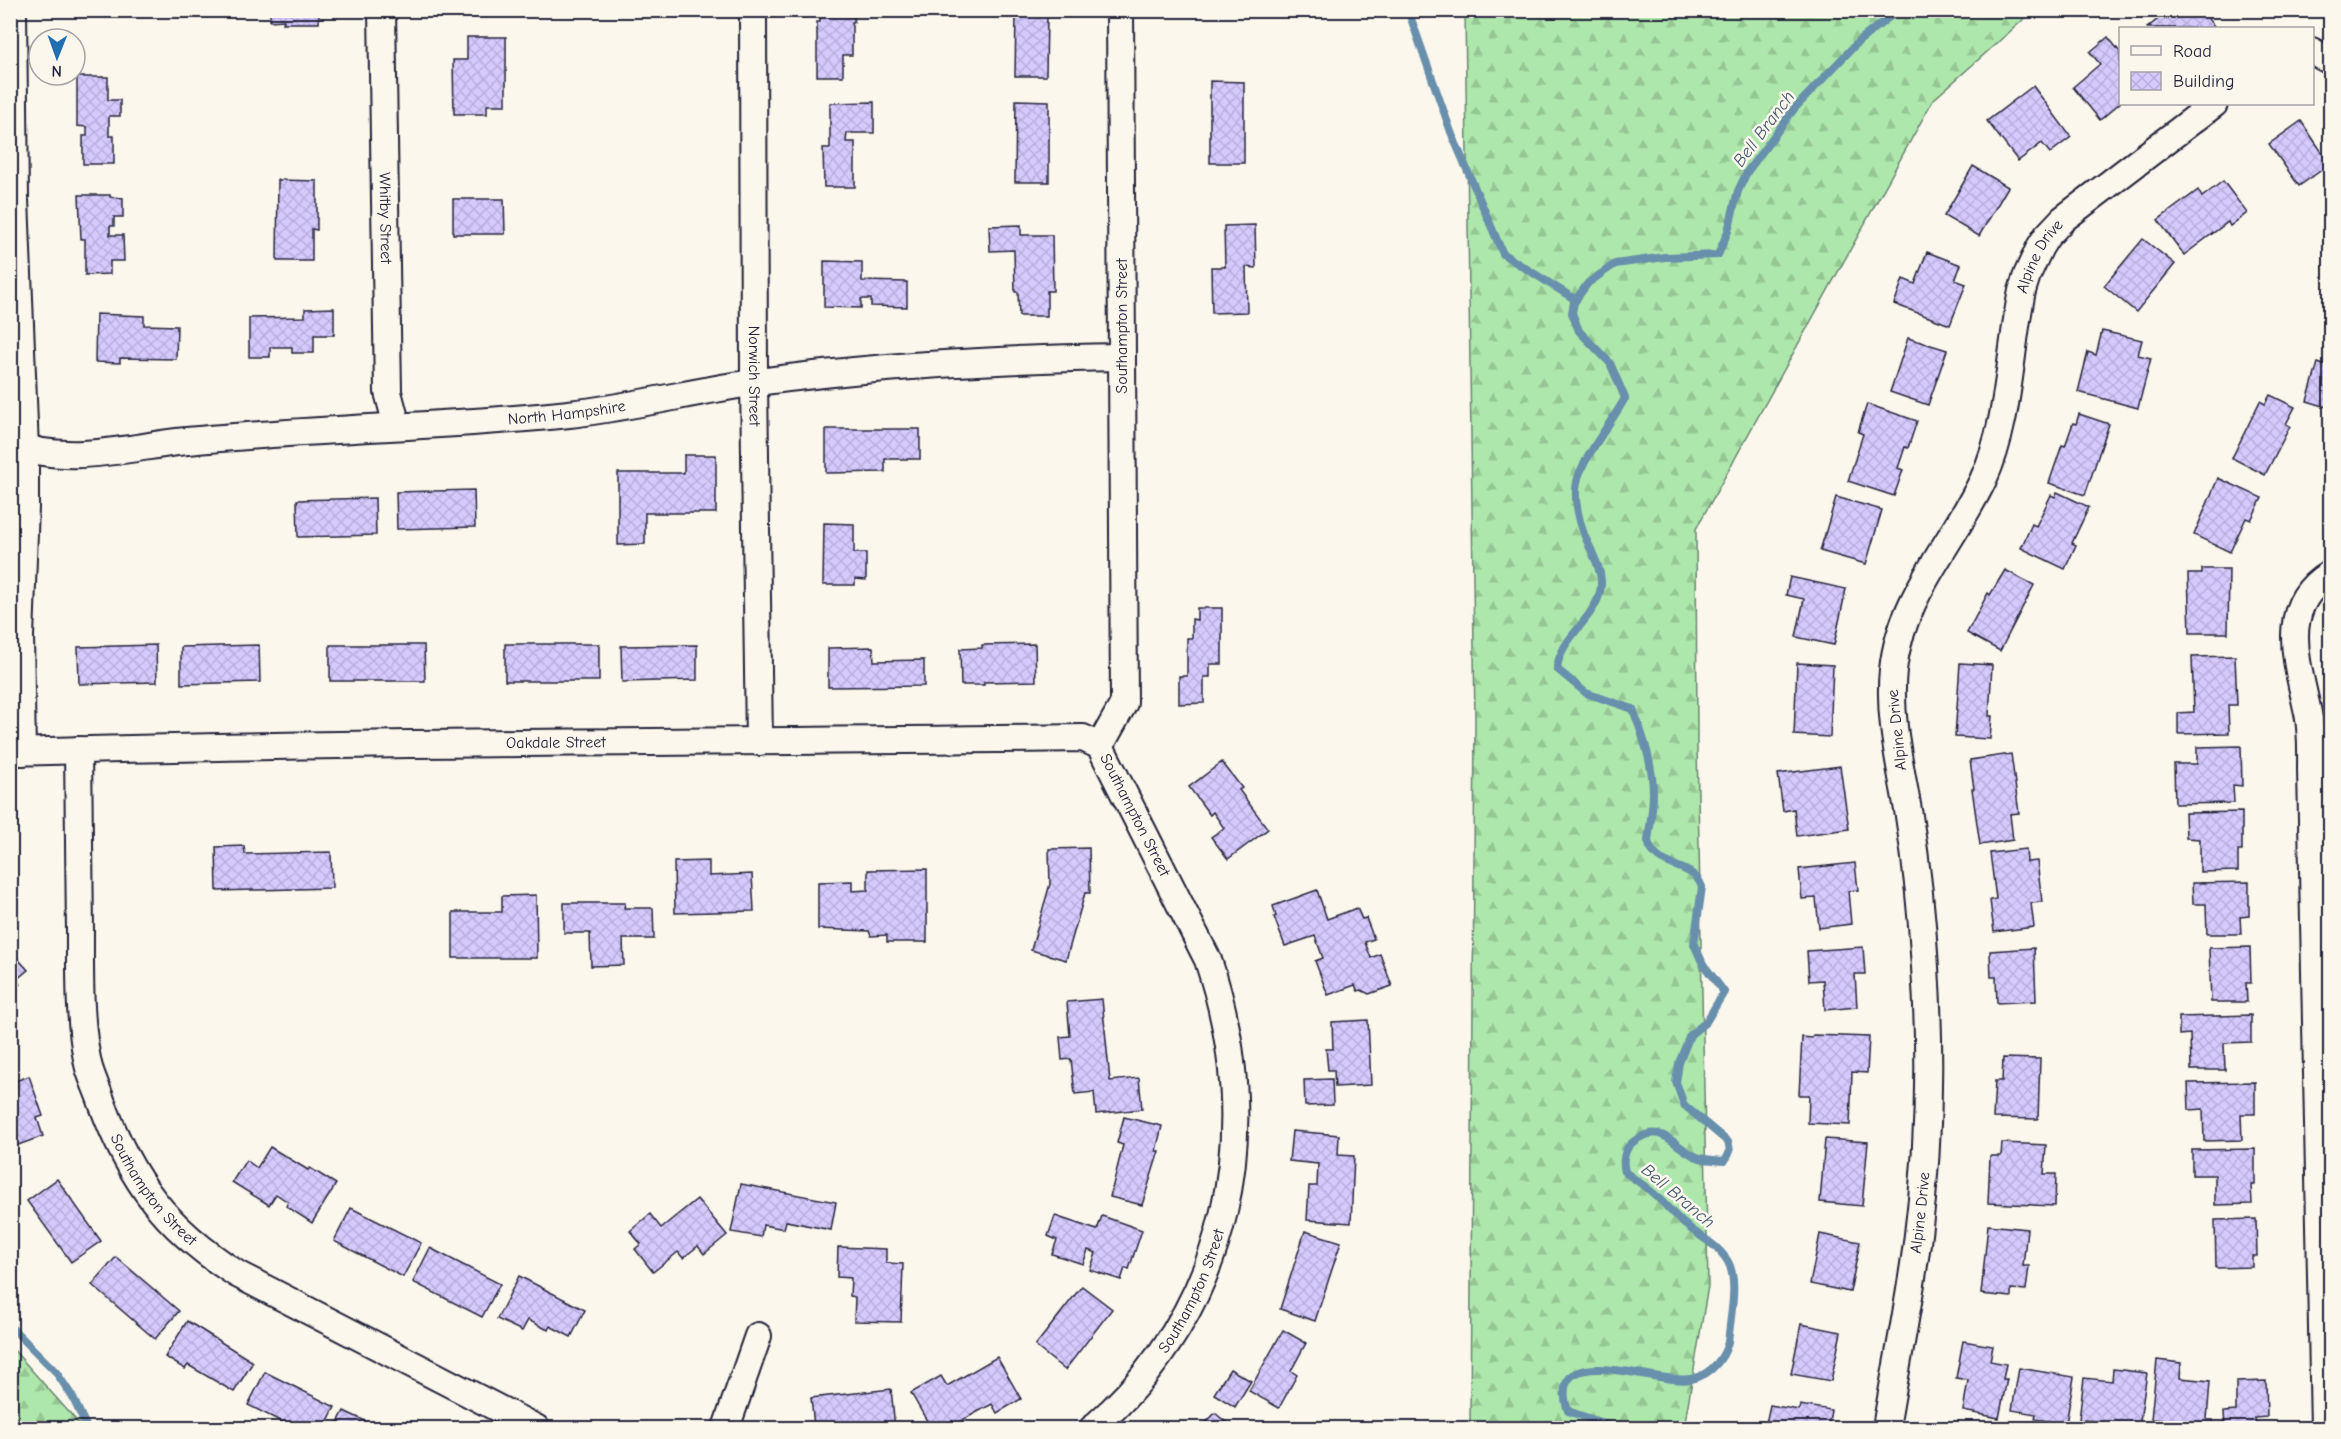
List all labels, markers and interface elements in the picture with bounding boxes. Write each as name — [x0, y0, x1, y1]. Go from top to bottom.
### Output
north arrow — [27, 27, 87, 87]
legend — [2119, 27, 2314, 105]
text: Road — [2173, 41, 2212, 62]
text: N — [51, 62, 62, 80]
text: Building — [2173, 71, 2235, 92]
water label: Bell Branch — [1729, 87, 1799, 171]
street label: Whitby Street — [376, 172, 395, 264]
street label: Alpine Drive — [2013, 216, 2067, 295]
street label: Southampton Street — [1113, 258, 1131, 394]
street label: Norwich Street — [745, 326, 764, 427]
street label: North Hampshire — [507, 397, 627, 429]
street label: Alpine Drive — [1884, 688, 1910, 772]
street label: Oakdale Street — [506, 733, 606, 752]
street label: Southampton Street — [1096, 751, 1174, 880]
street label: Southampton Street — [107, 1131, 201, 1250]
water label: Bell Branch — [1637, 1159, 1719, 1233]
street label: Alpine Drive — [1907, 1171, 1933, 1255]
street label: Southampton Street — [1155, 1227, 1228, 1357]

